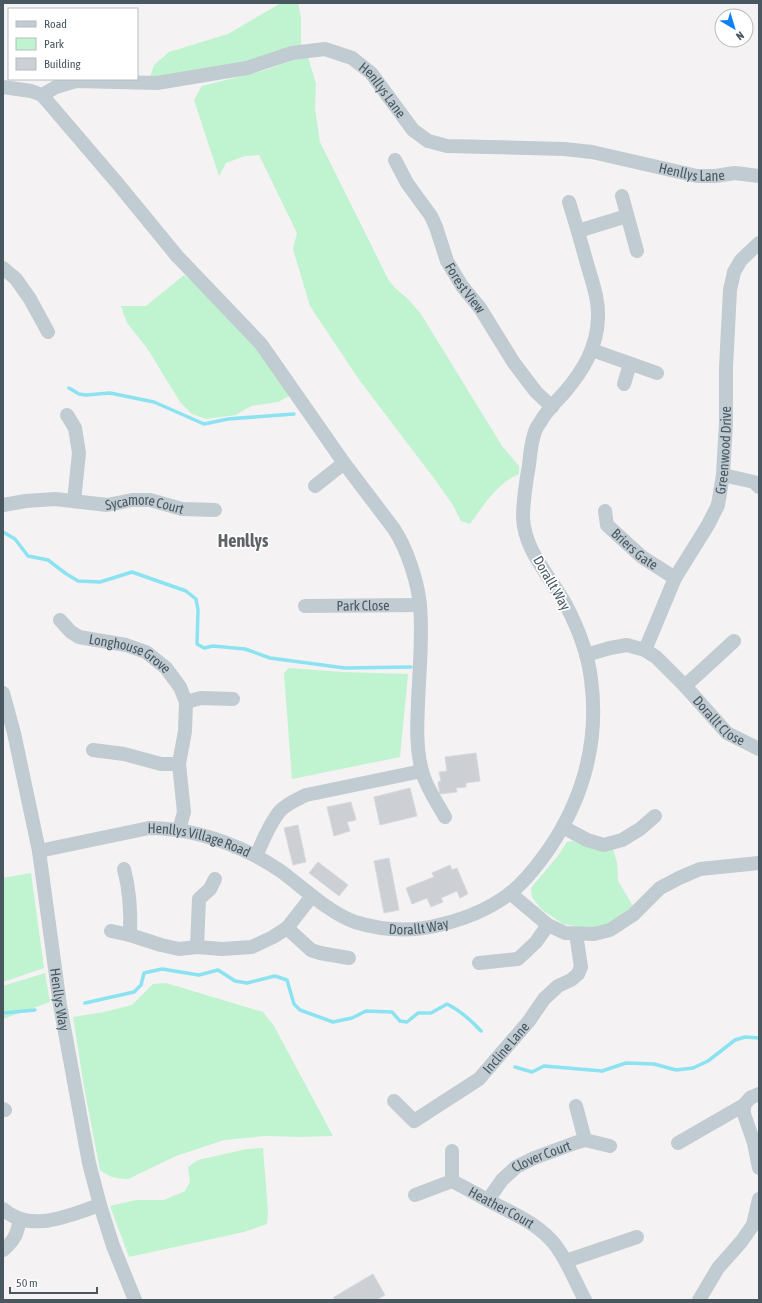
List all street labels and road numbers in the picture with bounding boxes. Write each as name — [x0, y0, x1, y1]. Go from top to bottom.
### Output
street label: Henllys Lane — [356, 59, 409, 121]
street label: Henllys Lane — [657, 160, 726, 184]
street label: Forest View — [442, 260, 489, 317]
street label: Greenwood Drive — [712, 406, 734, 495]
street label: Sycamore Court — [104, 492, 186, 517]
street label: Briers Gate — [608, 525, 661, 573]
street label: Dorallt Way — [530, 553, 574, 613]
street label: Park Close — [336, 597, 390, 614]
street label: Longhouse Grove — [88, 631, 175, 676]
street label: Dorallt Close — [690, 693, 748, 749]
street label: Henllys Village Road — [147, 820, 253, 860]
street label: Dorallt Way — [388, 915, 451, 937]
street label: Henllys Way — [47, 967, 73, 1032]
street label: Incline Lane — [479, 1019, 533, 1077]
street label: Clover Court — [508, 1137, 573, 1175]
street label: Heather Court — [466, 1183, 537, 1231]

